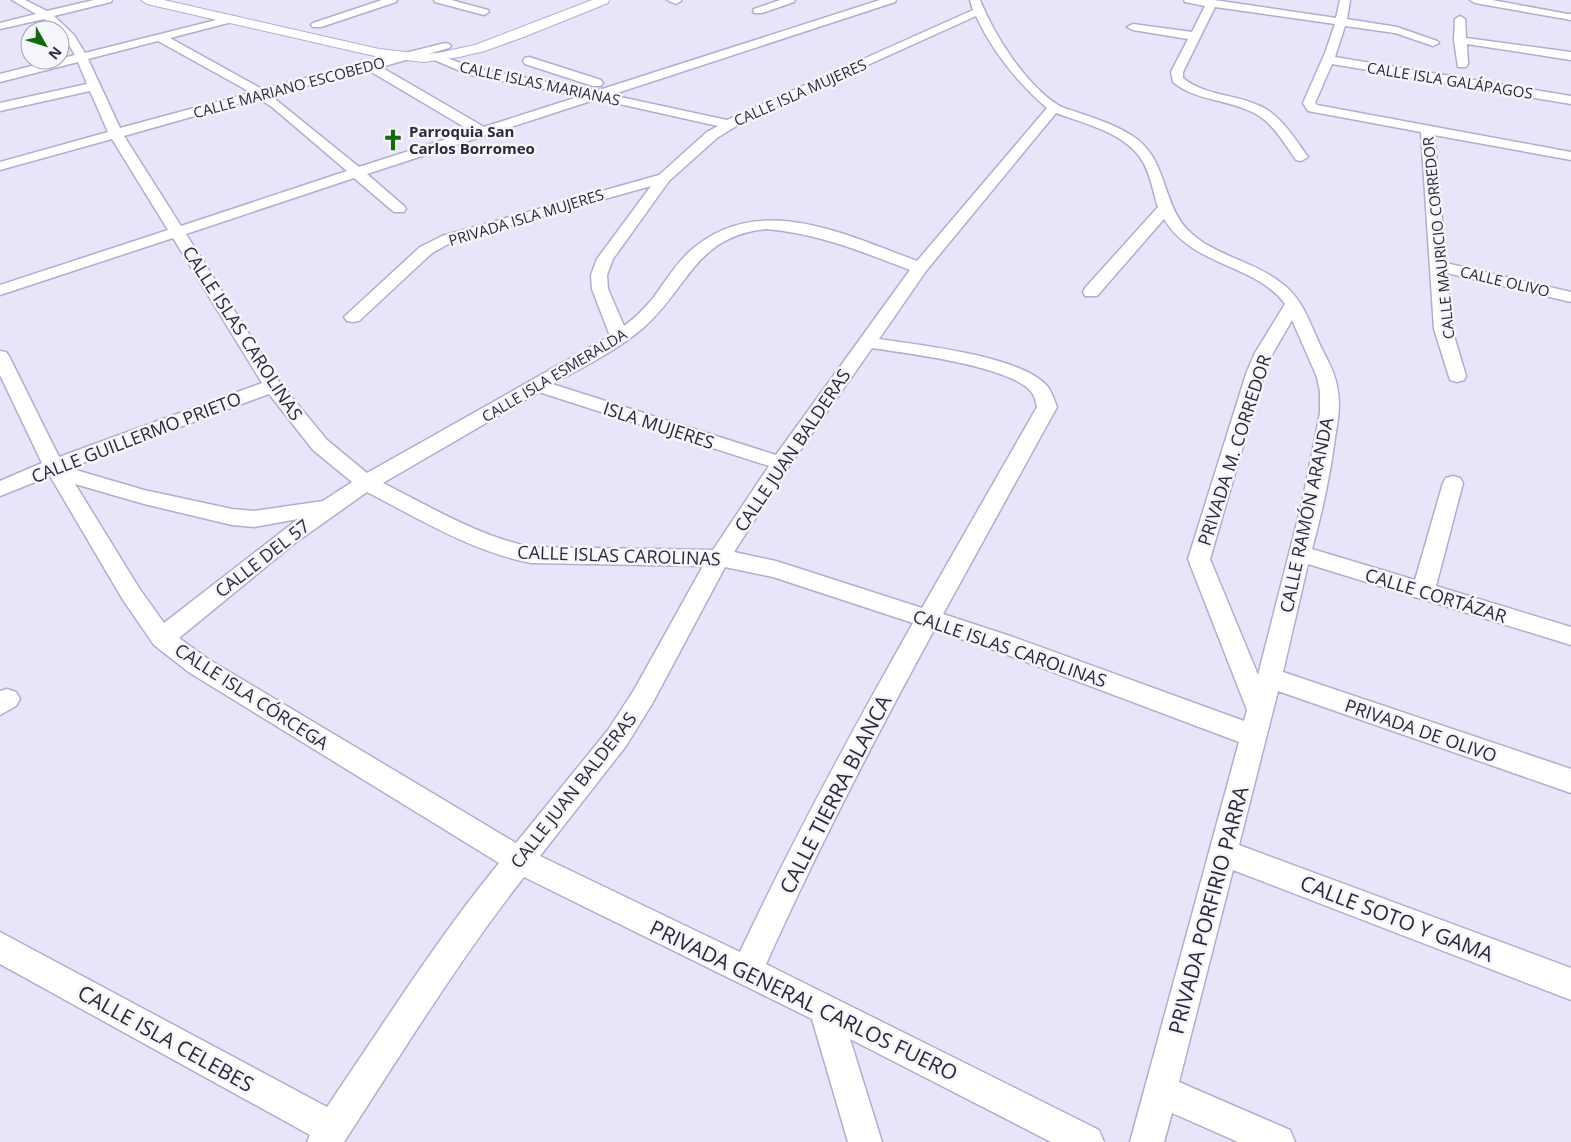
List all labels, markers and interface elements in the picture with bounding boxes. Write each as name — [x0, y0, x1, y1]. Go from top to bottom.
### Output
north arrow — [20, 20, 70, 70]
text: N — [45, 43, 66, 64]
street label: CALLE MARIANO ESCOBEDO — [191, 52, 387, 122]
street label: CALLE ISLA MUJERES — [731, 54, 869, 130]
street label: CALLE ISLAS MARIANAS — [458, 56, 622, 110]
street label: CALLE ISLA GALÁPAGOS — [1366, 57, 1534, 103]
place label: Parroquia San Carlos Borromeo — [409, 121, 535, 158]
church icon: Parroquia San Carlos Borromeo — [380, 127, 406, 153]
street label: CALLE MAURICIO CORREDOR — [1417, 135, 1459, 340]
street label: PRIVADA ISLA MUJERES — [446, 184, 606, 250]
street label: CALLE ISLAS CAROLINAS — [178, 241, 309, 425]
street label: CALLE OLIVO — [1458, 261, 1552, 301]
street label: CALLE ISLA ESMERALDA — [478, 323, 631, 426]
street label: PRIVADA M. CORREDOR — [1192, 351, 1276, 549]
street label: CALLE JUAN BALDERAS — [728, 364, 856, 536]
street label: CALLE GUILLERMO PRIETO — [28, 386, 244, 488]
street label: ISLA MUJERES — [600, 396, 718, 454]
street label: CALLE RAMÓN ARANDA — [1274, 415, 1339, 615]
street label: CALLE DEL 57 — [210, 513, 314, 603]
street label: CALLE ISLAS CAROLINAS — [517, 539, 721, 571]
street label: CALLE CORTÁZAR — [1362, 562, 1510, 628]
street label: CALLE ISLAS CAROLINAS — [910, 604, 1110, 693]
street label: CALLE ISLA CÓRCEGA — [170, 637, 334, 755]
street label: CALLE TIERRA BLANCA — [773, 689, 898, 898]
street label: PRIVADA DE OLIVO — [1342, 693, 1500, 767]
street label: CALLE JUAN BALDERAS — [505, 707, 642, 873]
street label: PRIVADA PORFIRIO PARRA — [1161, 782, 1255, 1037]
street label: CALLE SOTO Y GAMA — [1296, 868, 1498, 968]
street label: PRIVADA GENERAL CARLOS FUERO — [645, 913, 963, 1087]
street label: CALLE ISLA CELEBES — [73, 978, 259, 1098]

